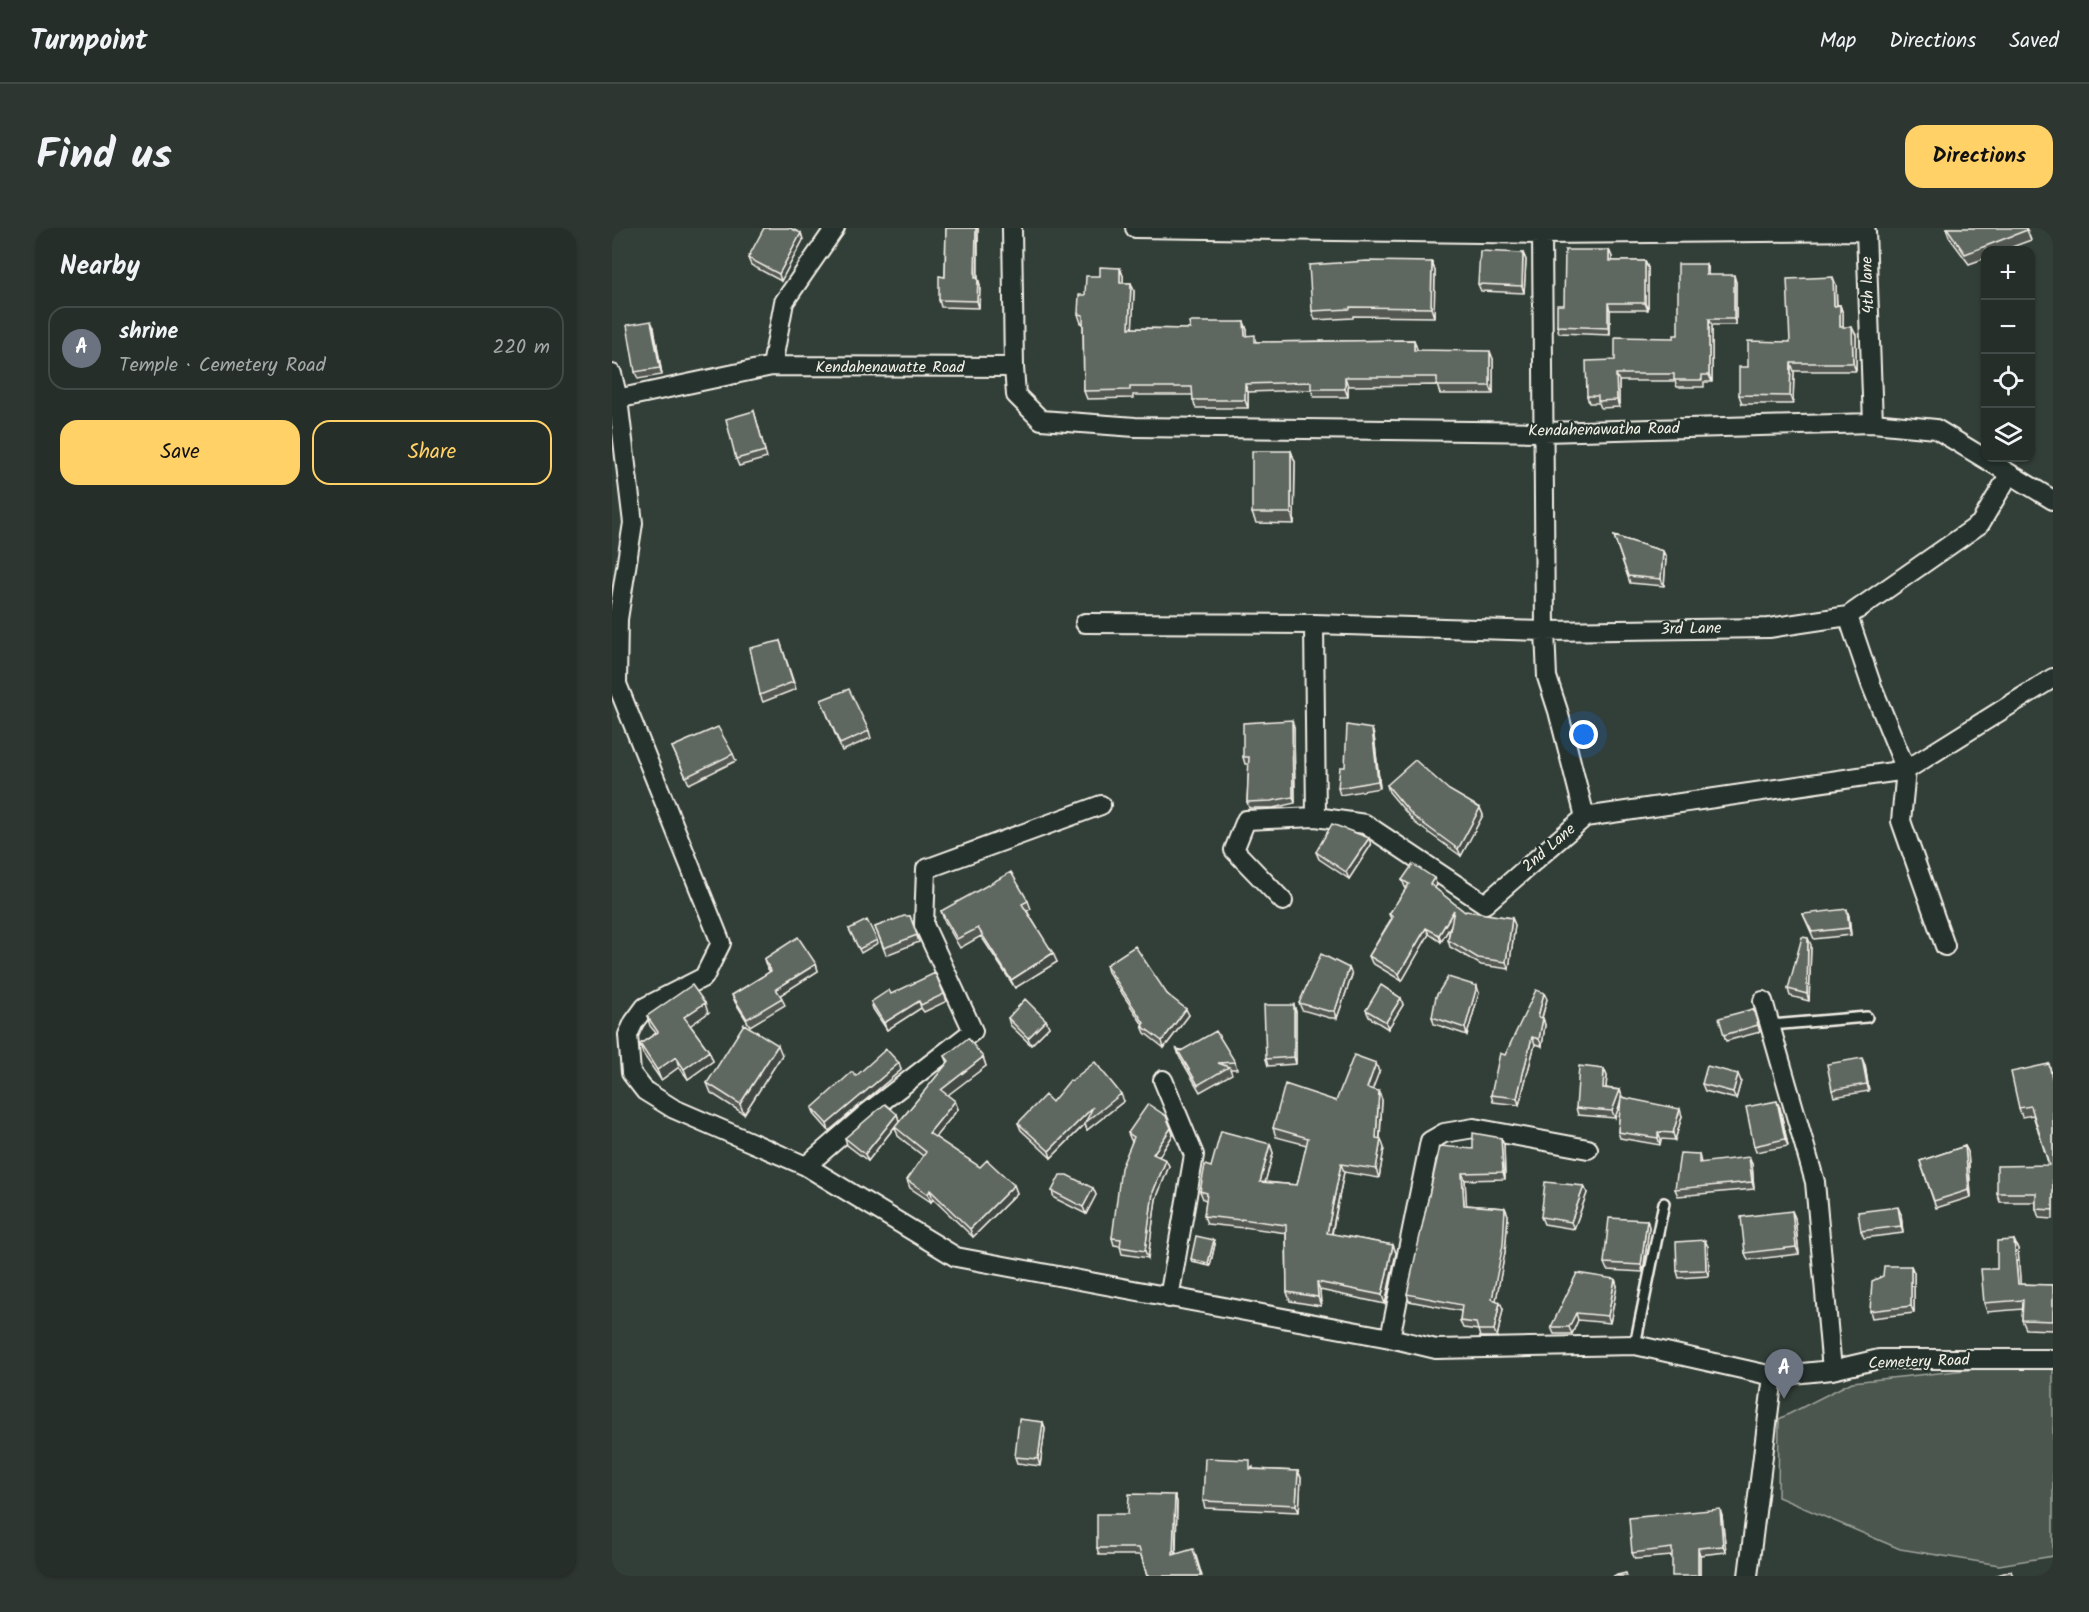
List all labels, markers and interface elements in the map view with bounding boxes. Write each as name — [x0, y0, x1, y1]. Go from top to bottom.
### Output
text: Turnpoint — [30, 19, 148, 64]
text: Map — [1820, 25, 1856, 58]
text: Directions — [1889, 25, 1976, 58]
text: Saved — [2009, 25, 2059, 58]
text: Find us — [36, 123, 172, 190]
button: Directions — [1905, 125, 2053, 188]
text: Nearby — [60, 246, 140, 288]
map controls — [1981, 246, 2035, 462]
button: + — [1981, 246, 2035, 300]
street label: 4th lane — [1855, 256, 1881, 314]
button: − — [1981, 300, 2035, 354]
text: shrine — [119, 315, 178, 350]
text: A — [75, 332, 88, 364]
text: 220 m — [493, 332, 550, 364]
text: Temple · Cemetery Road — [119, 350, 326, 382]
button: locate — [1981, 354, 2035, 408]
street label: Kendahenawatte Road — [816, 355, 965, 380]
button: layers — [1981, 408, 2035, 462]
street label: Kendahenawatha Road — [1528, 416, 1681, 444]
button: Save — [60, 420, 300, 485]
button: Share — [312, 420, 552, 485]
street label: 3rd Lane — [1660, 616, 1722, 642]
your location — [1569, 720, 1598, 749]
street label: 2nd Lane — [1517, 818, 1581, 878]
street label: Cemetery Road — [1868, 1348, 1971, 1376]
pin: A — [1764, 1350, 1804, 1399]

